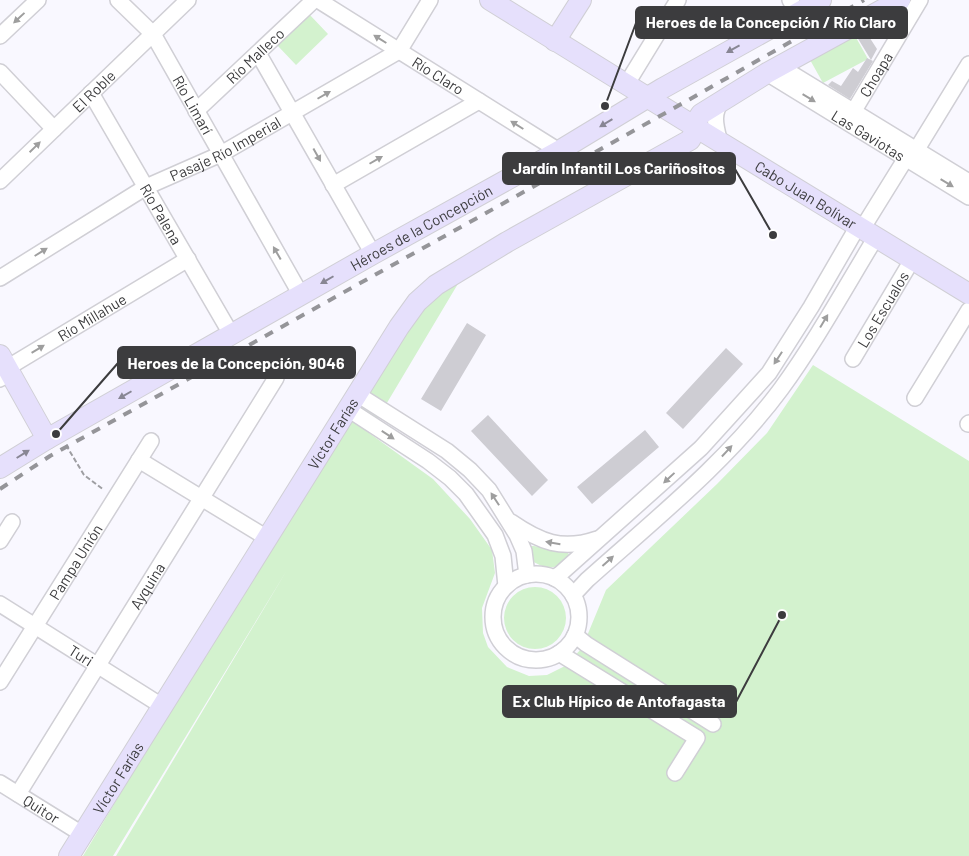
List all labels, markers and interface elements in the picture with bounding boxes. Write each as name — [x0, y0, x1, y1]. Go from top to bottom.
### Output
callout: Heroes de la Concepción / Río Claro — [636, 7, 907, 38]
one-way arrow — [14, 12, 26, 24]
text: Heroes de la Concepción / Río Claro — [646, 12, 896, 31]
street label: Río Malleco — [222, 24, 288, 87]
one-way arrow — [373, 34, 386, 44]
one-way arrow — [726, 45, 740, 53]
street label: Choapa — [855, 49, 896, 100]
street label: Río Claro — [409, 53, 467, 98]
street label: El Roble — [68, 66, 119, 116]
street label: Río Limarí — [169, 72, 217, 137]
one-way arrow — [316, 91, 331, 99]
one-way arrow — [802, 94, 815, 103]
street label: Las Gaviotas — [829, 106, 908, 165]
street label: Pasaje Río Imperial — [167, 112, 284, 184]
one-way arrow — [599, 118, 612, 127]
one-way arrow — [511, 121, 524, 130]
one-way arrow — [29, 141, 41, 153]
one-way arrow — [313, 148, 321, 162]
callout: Jardín Infantil Los Cariñositos — [503, 153, 735, 184]
one-way arrow — [369, 156, 382, 165]
street label: Cabo Juan Bolívar — [752, 157, 861, 233]
text: Jardín Infantil Los Cariñositos — [513, 158, 725, 177]
one-way arrow — [941, 179, 954, 188]
street label: Río Palena — [137, 180, 186, 248]
street label: Héroes de la Concepción — [347, 181, 495, 274]
one-way arrow — [272, 246, 281, 259]
one-way arrow — [35, 248, 48, 257]
street label: Los Escualos — [853, 268, 912, 351]
one-way arrow — [320, 276, 335, 284]
street label: Río Millahue — [54, 289, 129, 344]
one-way arrow — [820, 315, 829, 328]
one-way arrow — [31, 345, 44, 354]
callout: Heroes de la Concepción, 9046 — [118, 347, 355, 378]
one-way arrow — [774, 352, 783, 365]
text: Heroes de la Concepción, 9046 — [127, 353, 345, 372]
one-way arrow — [118, 390, 132, 399]
street label: Víctor Farías — [304, 394, 362, 473]
one-way arrow — [382, 430, 395, 440]
one-way arrow — [721, 445, 733, 457]
one-way arrow — [17, 449, 30, 458]
one-way arrow — [663, 472, 675, 484]
one-way arrow — [490, 492, 499, 505]
street label: Pampa Unión — [45, 521, 106, 603]
one-way arrow — [544, 538, 560, 546]
one-way arrow — [601, 555, 613, 567]
street label: Ayquina — [126, 559, 168, 612]
street label: Turi — [66, 641, 97, 669]
callout: Ex Club Hípico de Antofagasta — [503, 686, 736, 717]
text: Ex Club Hípico de Antofagasta — [513, 691, 725, 710]
street label: Víctor Farías — [89, 739, 147, 817]
street label: Quitor — [20, 791, 64, 827]

